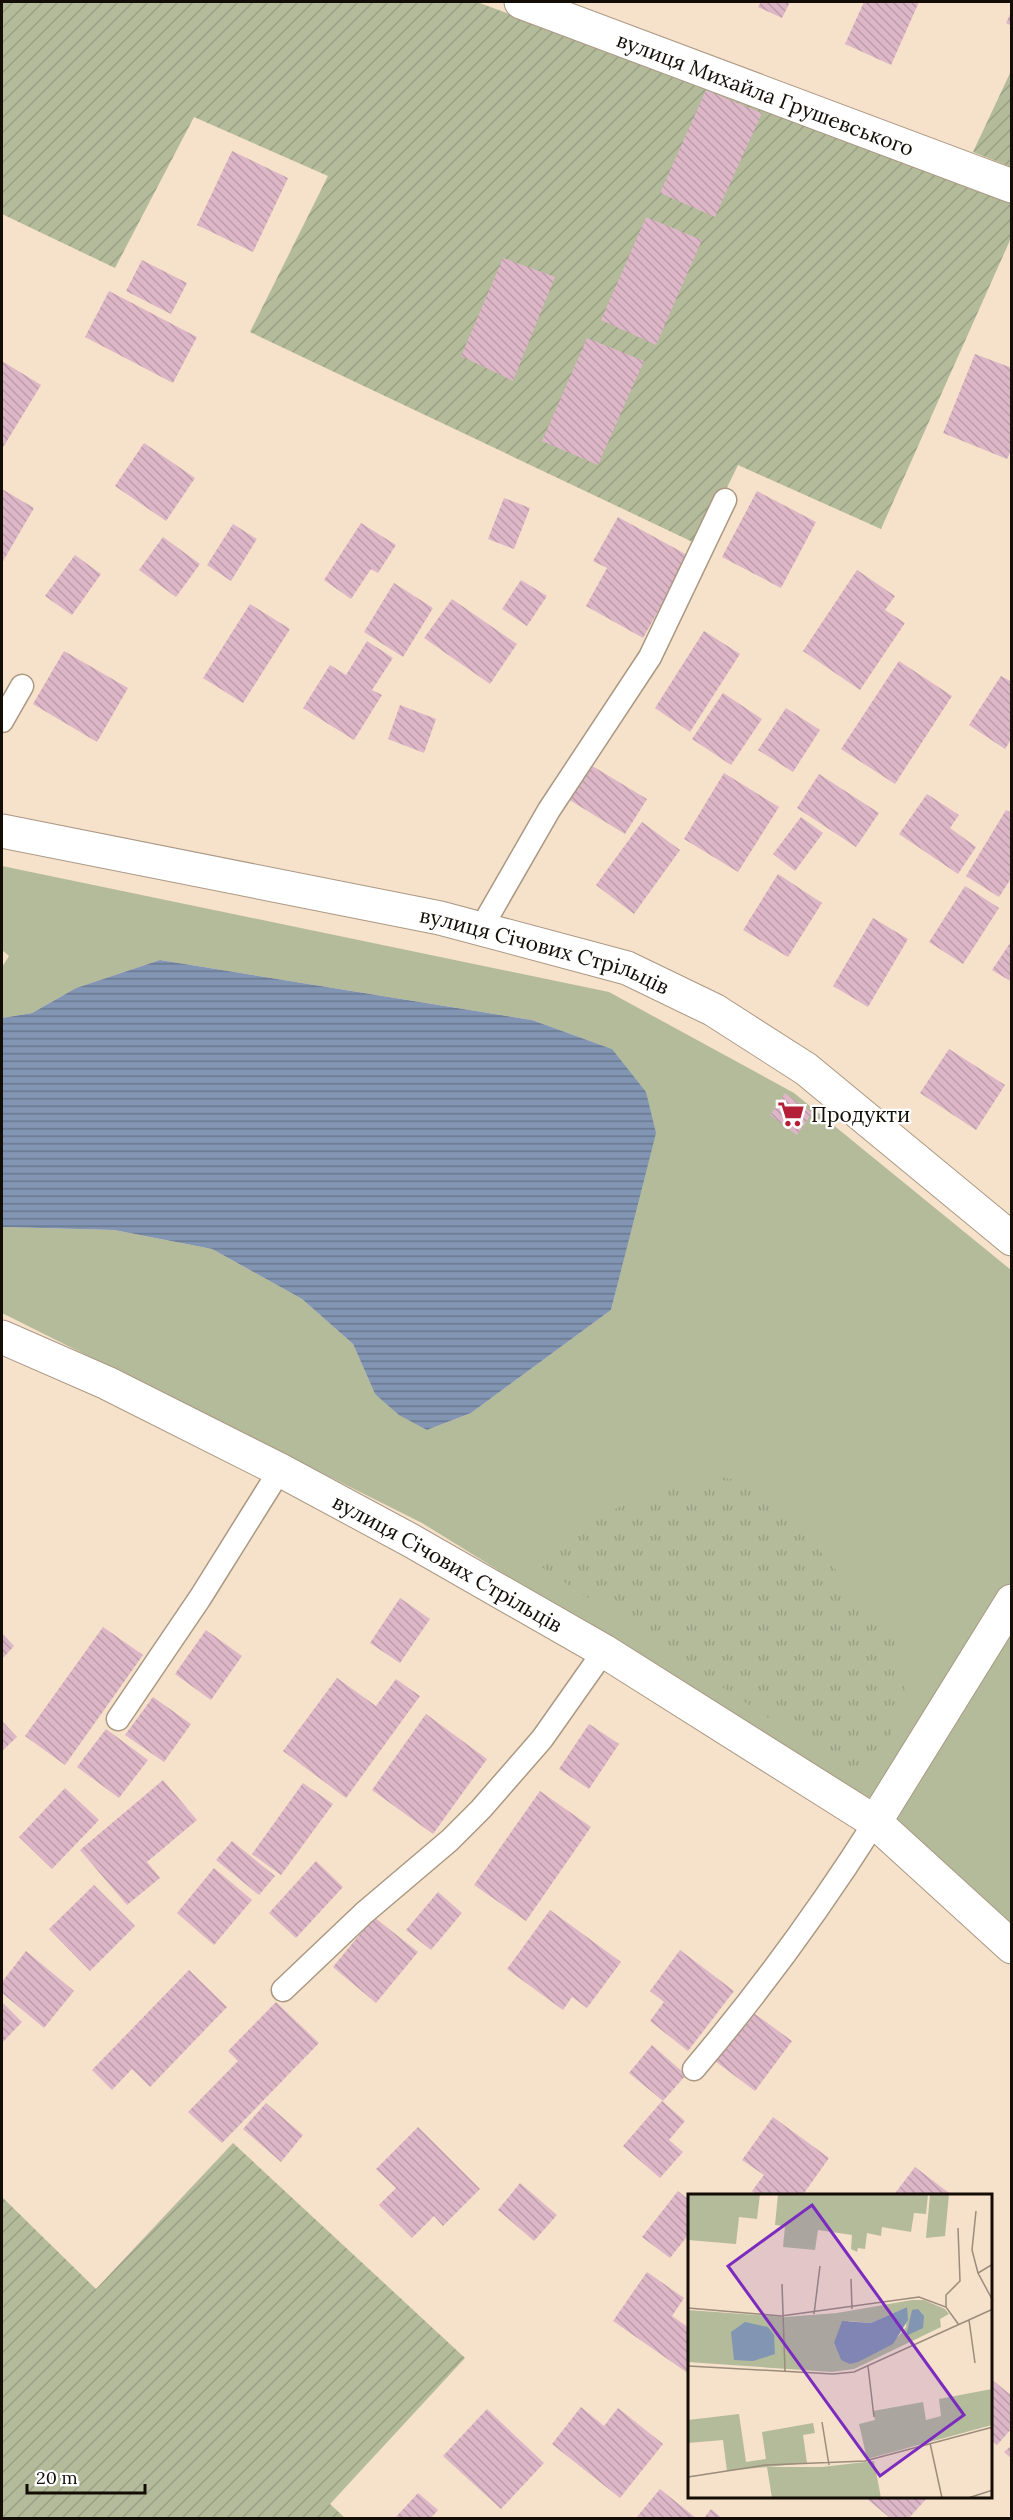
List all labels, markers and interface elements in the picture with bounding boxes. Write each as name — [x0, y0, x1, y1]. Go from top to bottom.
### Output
street label: вулиця Михайла Грушевського — [613, 26, 918, 162]
street label: вулиця Січових Стрільців — [418, 901, 674, 1000]
supermarket icon: Продукти — [776, 1099, 806, 1129]
place label: Продукти — [811, 1101, 910, 1128]
street label: вулиця Січових Стрільців — [328, 1488, 568, 1638]
inset map — [688, 2194, 992, 2499]
scale bar — [27, 2457, 146, 2495]
text: 20 m — [36, 2466, 78, 2489]

